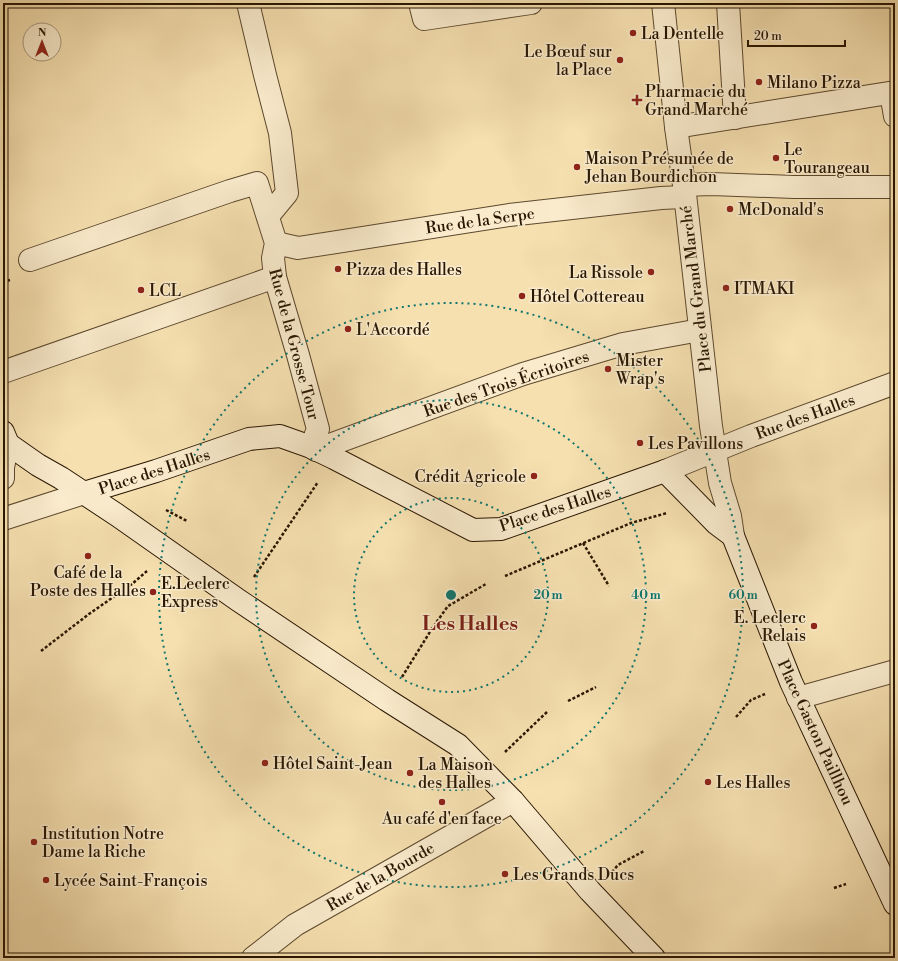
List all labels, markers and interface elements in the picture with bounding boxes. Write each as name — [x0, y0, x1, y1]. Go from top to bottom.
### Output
north arrow — [22, 22, 62, 62]
scale bar — [748, 22, 845, 48]
place label: La Dentelle — [641, 24, 724, 44]
text: N — [38, 26, 47, 40]
marker: La Dentelle — [628, 28, 638, 38]
text: 20 m — [754, 29, 782, 44]
place label: Le Bœuf sur la Place — [524, 42, 612, 80]
marker: Le Bœuf sur la Place — [615, 55, 625, 65]
place label: Milano Pizza — [767, 73, 862, 93]
marker: Milano Pizza — [754, 77, 764, 87]
place label: Pharmacie du Grand Marché — [645, 82, 748, 120]
marker: Pharmacie du Grand Marché — [632, 95, 642, 105]
place label: Le Tourangeau — [784, 140, 870, 178]
place label: Maison Présumée de Jehan Bourdichon — [584, 149, 734, 187]
marker: Le Tourangeau — [771, 153, 781, 163]
marker: Maison Présumée de Jehan Bourdichon — [572, 162, 582, 172]
place label: McDonald's — [738, 200, 824, 220]
street label: Rue de la Serpe — [424, 203, 536, 239]
street label: Place du Grand Marché — [676, 204, 716, 373]
marker: McDonald's — [725, 204, 735, 214]
place label: Pizza des Halles — [346, 260, 462, 280]
place label: La Rissole — [569, 263, 643, 283]
marker: Pizza des Halles — [333, 264, 343, 274]
street label: Rue de la Grosse Tour — [264, 266, 324, 422]
marker: La Rissole — [646, 267, 656, 277]
place label: ITMAKI — [734, 279, 794, 299]
place label: LCL — [149, 281, 181, 301]
marker: ITMAKI — [721, 283, 731, 293]
marker: LCL — [136, 285, 146, 295]
place label: Hôtel Cottereau — [530, 287, 645, 307]
marker: Hôtel Cottereau — [517, 291, 527, 301]
place label: L'Accordé — [356, 320, 430, 340]
marker: L'Accordé — [343, 324, 353, 334]
street label: Rue des Trois Écritoires — [420, 344, 592, 422]
place label: Mister Wrap's — [615, 351, 665, 389]
marker: Mister Wrap's — [603, 364, 613, 374]
street label: Rue des Halles — [753, 390, 858, 444]
place label: Les Pavillons — [648, 434, 743, 454]
marker: Les Pavillons — [635, 438, 645, 448]
street label: Place des Halles — [96, 444, 213, 499]
place label: Crédit Agricole — [415, 467, 526, 487]
marker: Crédit Agricole — [529, 471, 539, 481]
street label: Place des Halles — [497, 481, 614, 536]
marker: Café de la Poste des Halles — [83, 551, 93, 561]
place label: Café de la Poste des Halles — [30, 563, 146, 601]
place label: E.Leclerc Express — [161, 574, 230, 612]
marker: E.Leclerc Express — [148, 587, 158, 597]
centre of rings — [444, 588, 458, 602]
text: 20 m — [533, 588, 563, 603]
text: 40 m — [631, 588, 661, 603]
text: 60 m — [728, 588, 758, 603]
place label: E. Leclerc Relais — [734, 608, 806, 646]
district label: Les Halles — [422, 612, 518, 637]
marker: E. Leclerc Relais — [809, 621, 819, 631]
street label: Place Gaston Paillhou — [773, 657, 858, 808]
place label: Hôtel Saint-Jean — [273, 754, 393, 774]
place label: La Maison des Halles — [418, 755, 494, 793]
marker: Hôtel Saint-Jean — [260, 758, 270, 768]
marker: La Maison des Halles — [405, 768, 415, 778]
place label: Les Halles — [716, 773, 790, 793]
marker: Les Halles — [703, 777, 713, 787]
marker: Au café d'en face — [437, 797, 447, 807]
place label: Au café d'en face — [381, 809, 502, 829]
place label: Institution Notre Dame la Riche — [42, 824, 164, 862]
marker: Institution Notre Dame la Riche — [29, 837, 39, 847]
street label: Rue de la Bourde — [323, 838, 438, 916]
place label: Les Grands Ducs — [513, 865, 634, 885]
marker: Les Grands Ducs — [500, 869, 510, 879]
place label: Lycée Saint-François — [54, 871, 207, 891]
marker: Lycée Saint-François — [41, 875, 51, 885]

